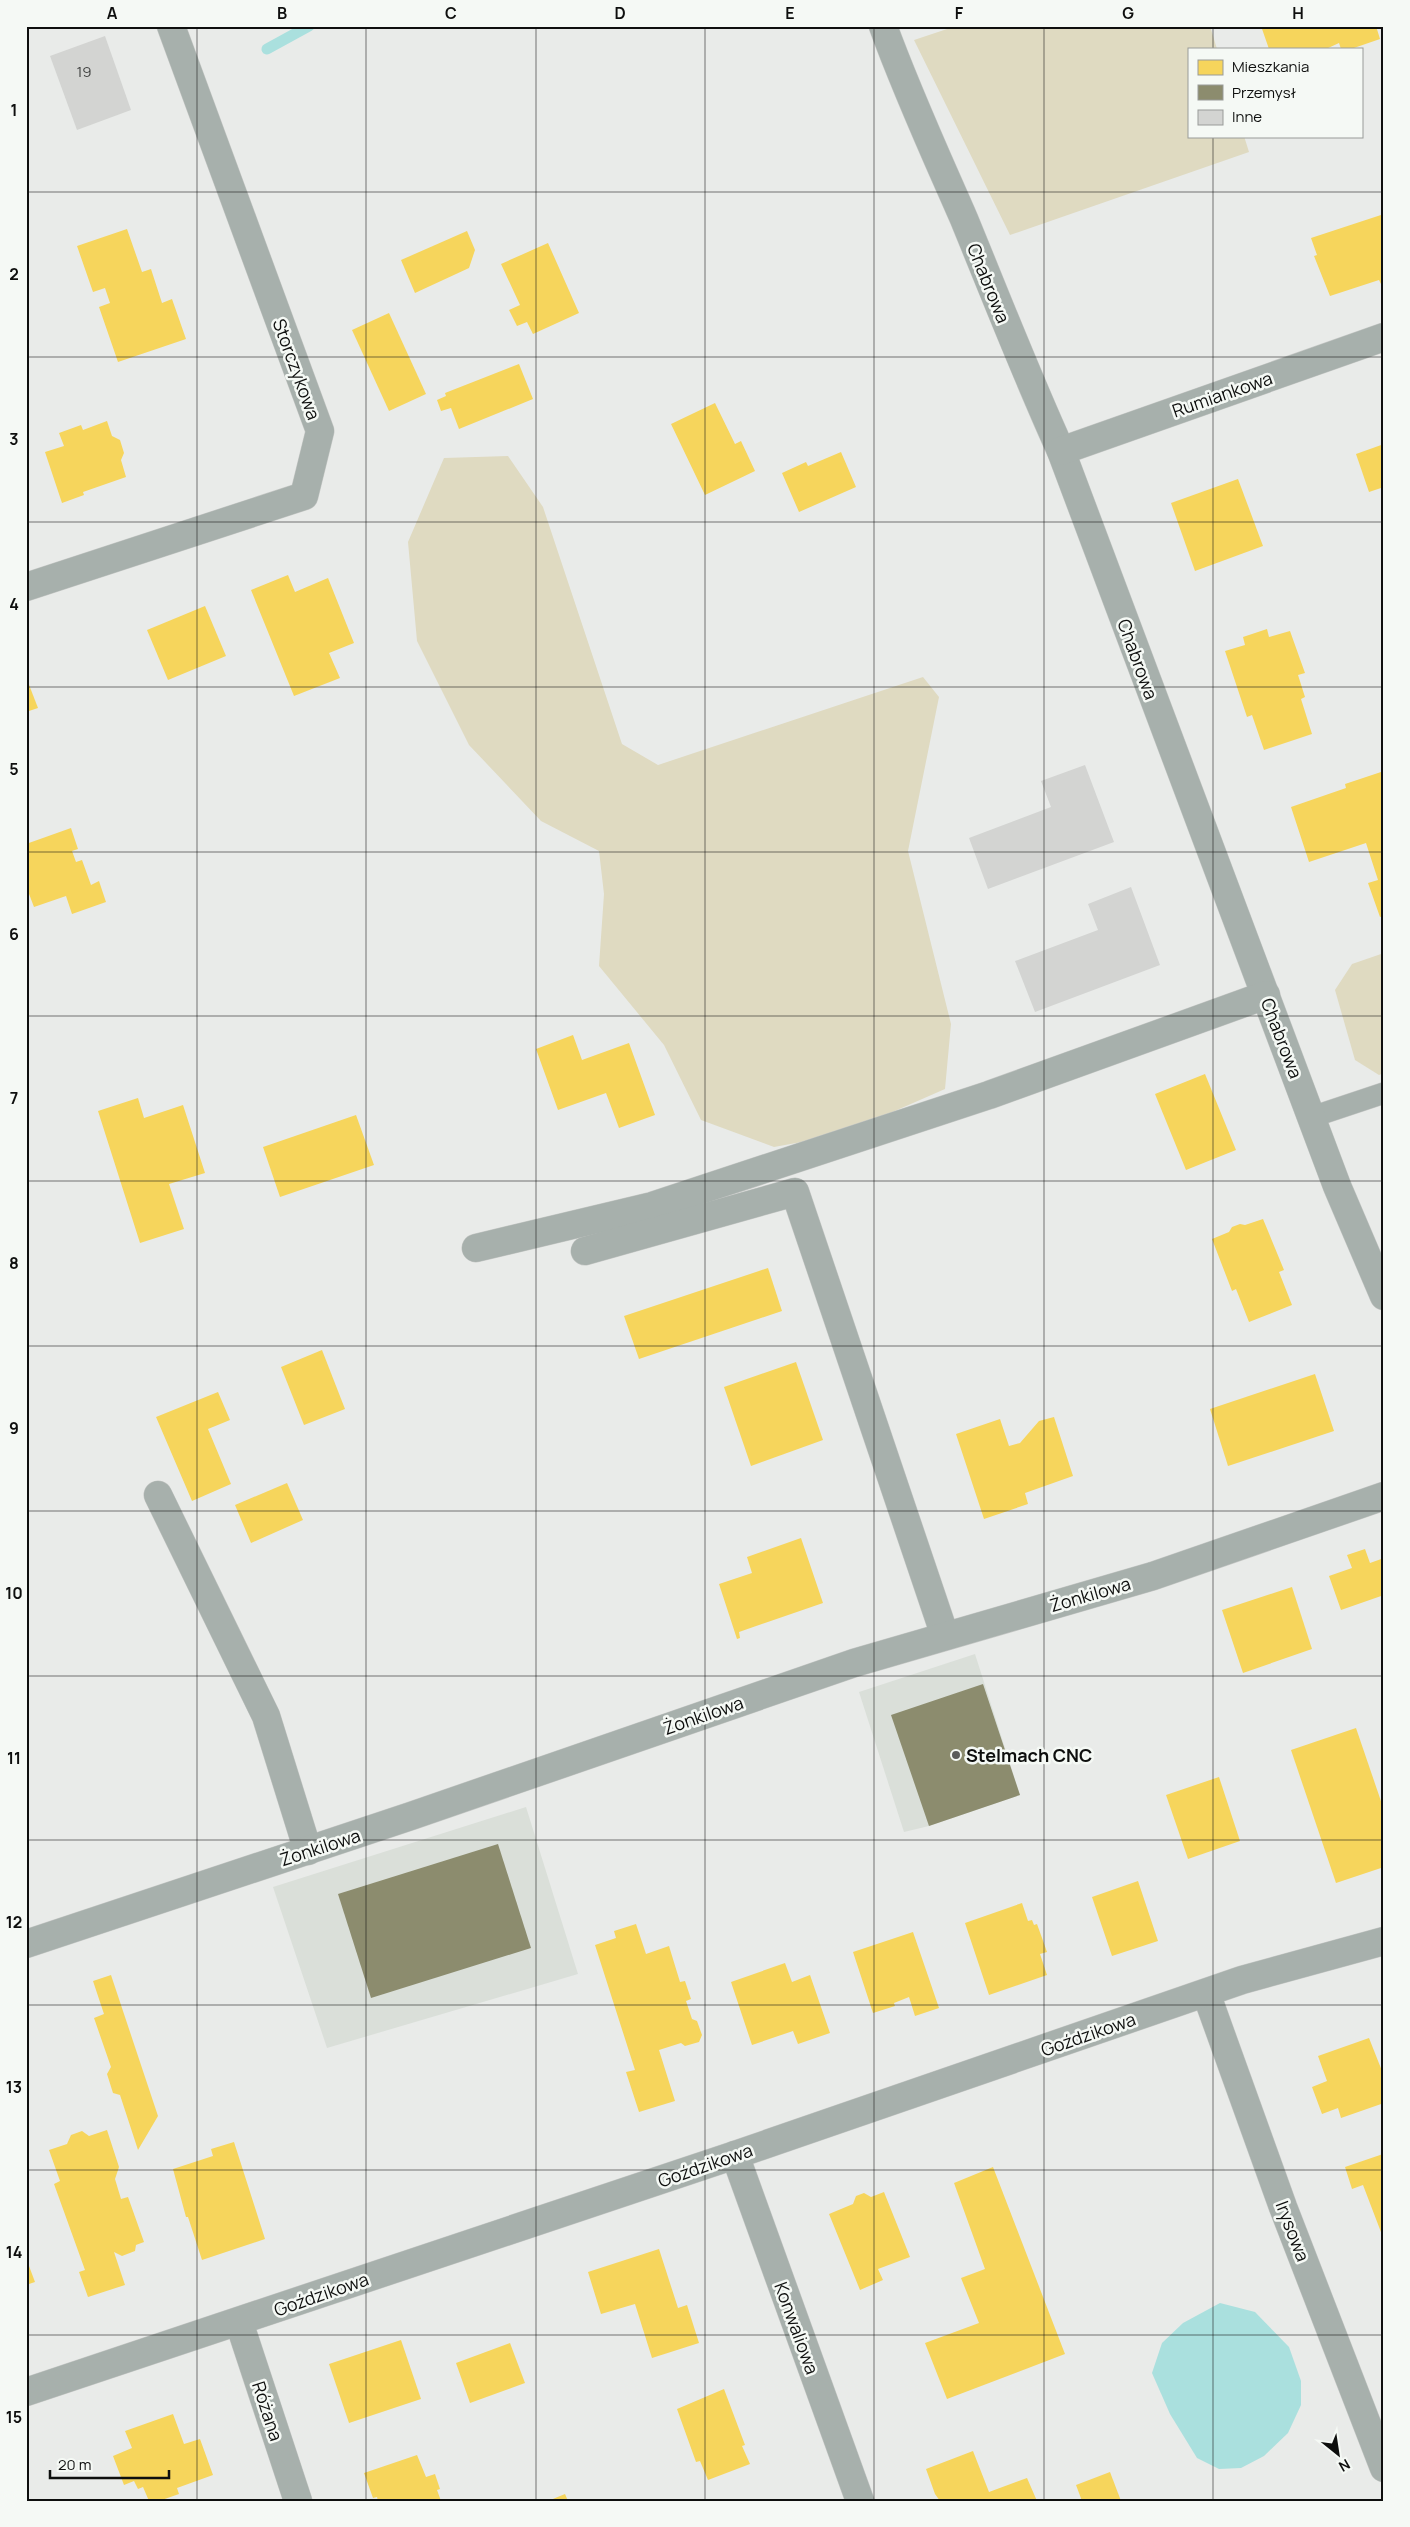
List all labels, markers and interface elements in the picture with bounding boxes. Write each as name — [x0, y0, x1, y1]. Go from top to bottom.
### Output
text: A — [107, 2, 118, 24]
text: B — [277, 2, 287, 24]
text: C — [445, 2, 457, 24]
text: D — [614, 2, 626, 24]
text: E — [785, 2, 795, 24]
text: F — [955, 2, 964, 24]
text: G — [1122, 2, 1134, 24]
text: H — [1292, 2, 1304, 24]
legend — [1188, 48, 1362, 138]
text: Mieszkania — [1232, 56, 1309, 77]
house number: 19 — [76, 61, 92, 82]
text: Przemysł — [1232, 82, 1297, 103]
text: 1 — [10, 99, 18, 121]
text: Inne — [1232, 106, 1262, 127]
street label: Chabrowa — [962, 240, 1016, 326]
text: 2 — [9, 263, 19, 285]
street label: Storczykowa — [268, 315, 326, 423]
street label: Rumiankowa — [1169, 366, 1275, 422]
text: 3 — [9, 428, 19, 450]
text: 4 — [9, 593, 19, 615]
street label: Chabrowa — [1112, 615, 1164, 703]
text: 5 — [9, 758, 19, 780]
text: 6 — [9, 923, 19, 945]
street label: Chabrowa — [1256, 994, 1308, 1082]
text: 7 — [10, 1087, 18, 1109]
text: 8 — [9, 1252, 19, 1274]
text: 9 — [9, 1417, 19, 1439]
street label: Żonkilowa — [1047, 1571, 1133, 1617]
text: 10 — [5, 1582, 23, 1604]
street label: Żonkilowa — [660, 1690, 746, 1740]
place label: Stelmach CNC — [966, 1743, 1092, 1767]
text: 11 — [7, 1747, 21, 1769]
marker: Stelmach CNC — [950, 1749, 962, 1761]
street label: Żonkilowa — [277, 1823, 363, 1871]
text: 12 — [6, 1911, 22, 1933]
street label: Goździkowa — [1038, 2007, 1138, 2061]
text: 13 — [6, 2076, 22, 2098]
street label: Goździkowa — [655, 2138, 755, 2192]
street label: Irysowa — [1270, 2197, 1316, 2265]
text: 14 — [6, 2241, 22, 2263]
street label: Goździkowa — [271, 2267, 371, 2321]
street label: Konwaliowa — [769, 2279, 825, 2377]
street label: Różana — [247, 2378, 289, 2444]
text: 15 — [6, 2406, 22, 2428]
north arrow — [1312, 2430, 1362, 2480]
scale bar — [50, 2447, 169, 2479]
text: 20 m — [58, 2454, 91, 2475]
text: N — [1336, 2455, 1354, 2476]

